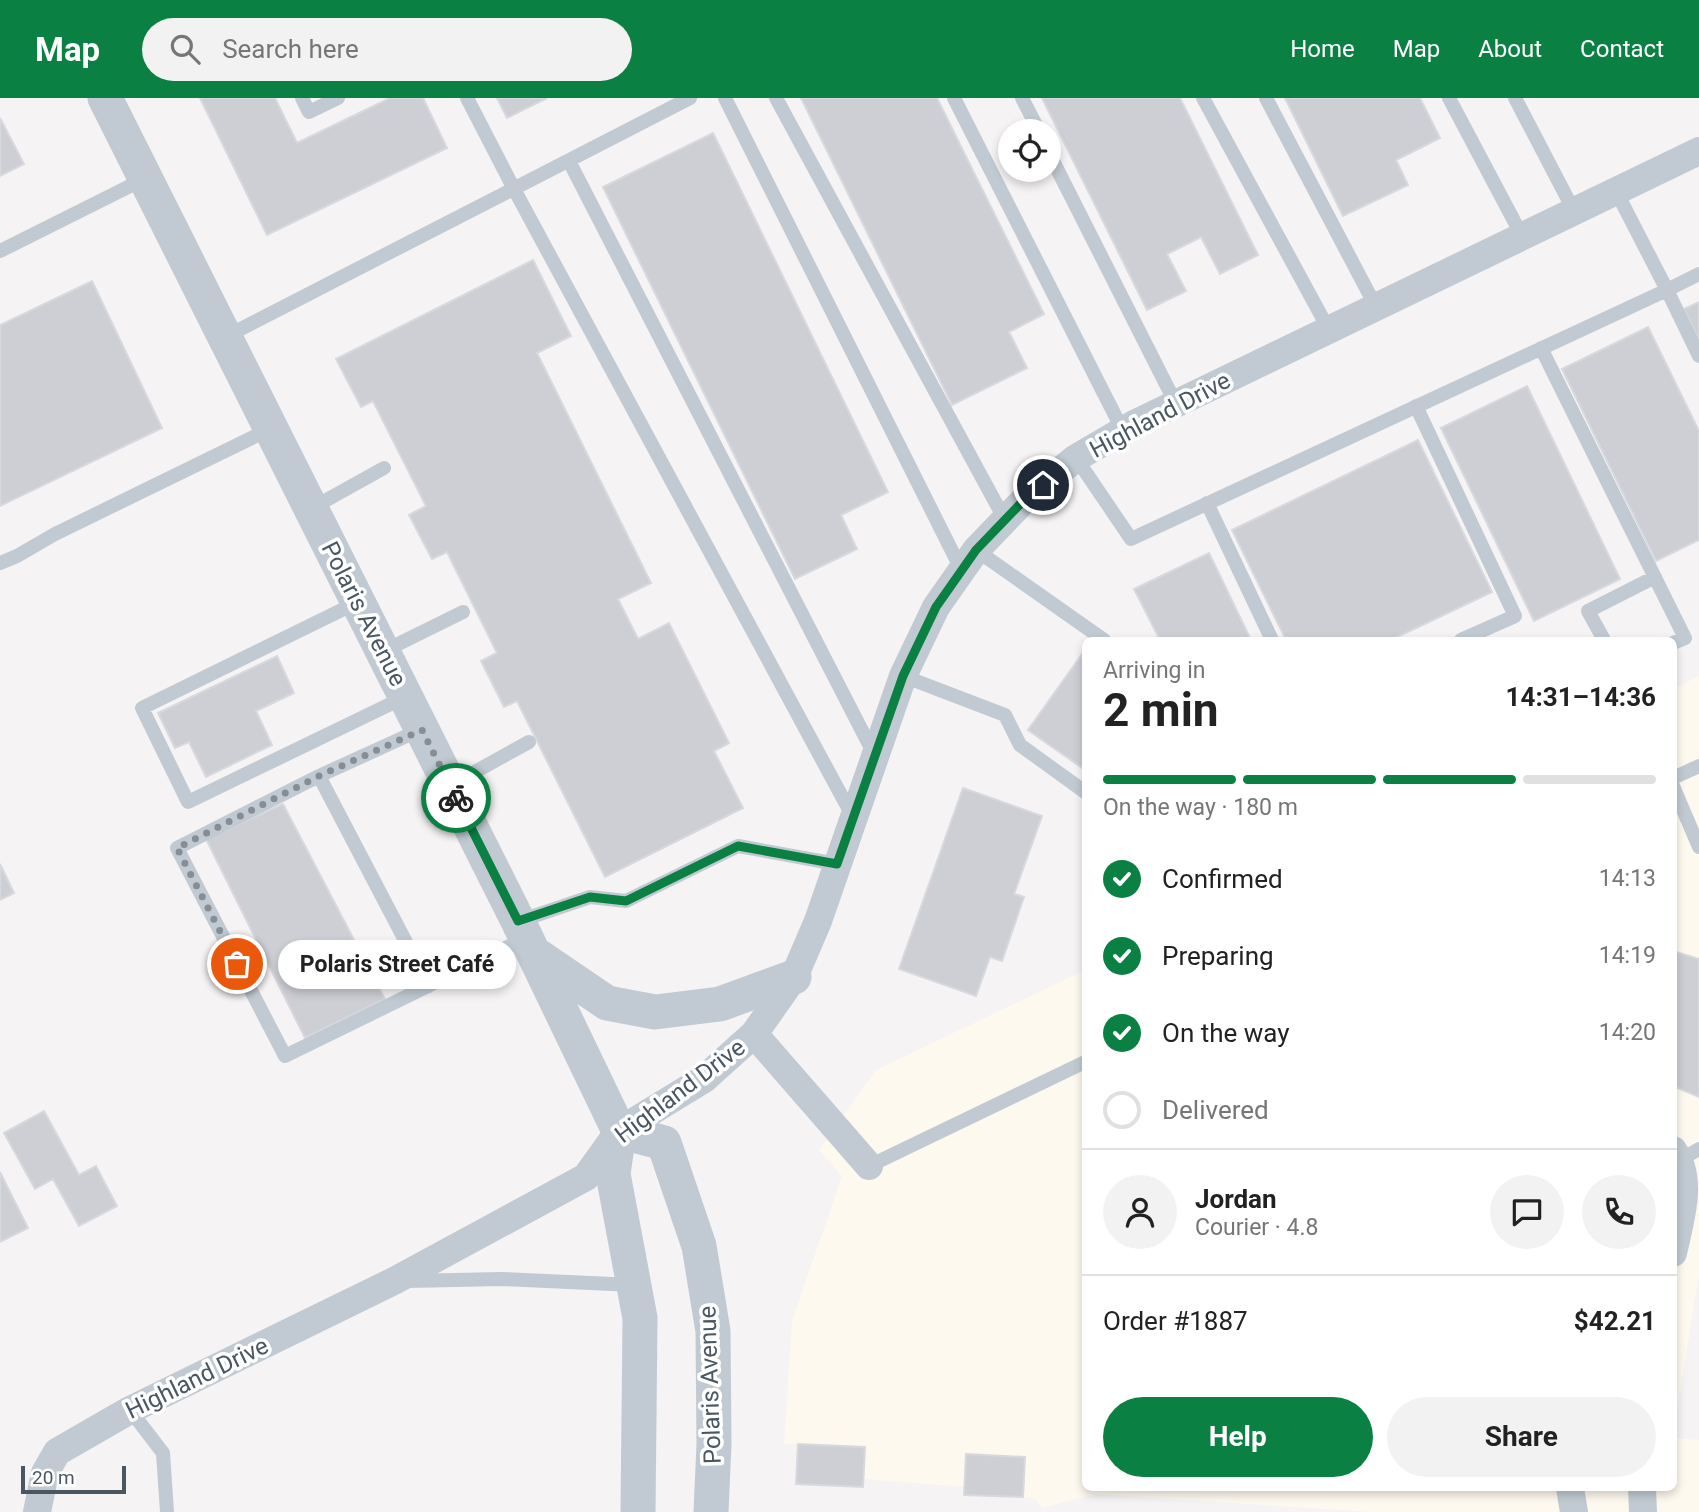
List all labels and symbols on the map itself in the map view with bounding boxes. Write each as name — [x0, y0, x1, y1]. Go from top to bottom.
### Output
street label: Highland Drive — [1085, 366, 1235, 464]
pin — [1013, 455, 1073, 515]
street label: Polaris Avenue — [316, 537, 412, 691]
courier — [421, 763, 491, 833]
pin — [207, 934, 267, 994]
callout: Polaris Street Café — [279, 940, 517, 988]
street label: Highland Drive — [610, 1033, 750, 1149]
street label: Polaris Avenue — [693, 1305, 727, 1465]
street label: Highland Drive — [121, 1331, 273, 1425]
scale bar — [21, 1463, 126, 1495]

